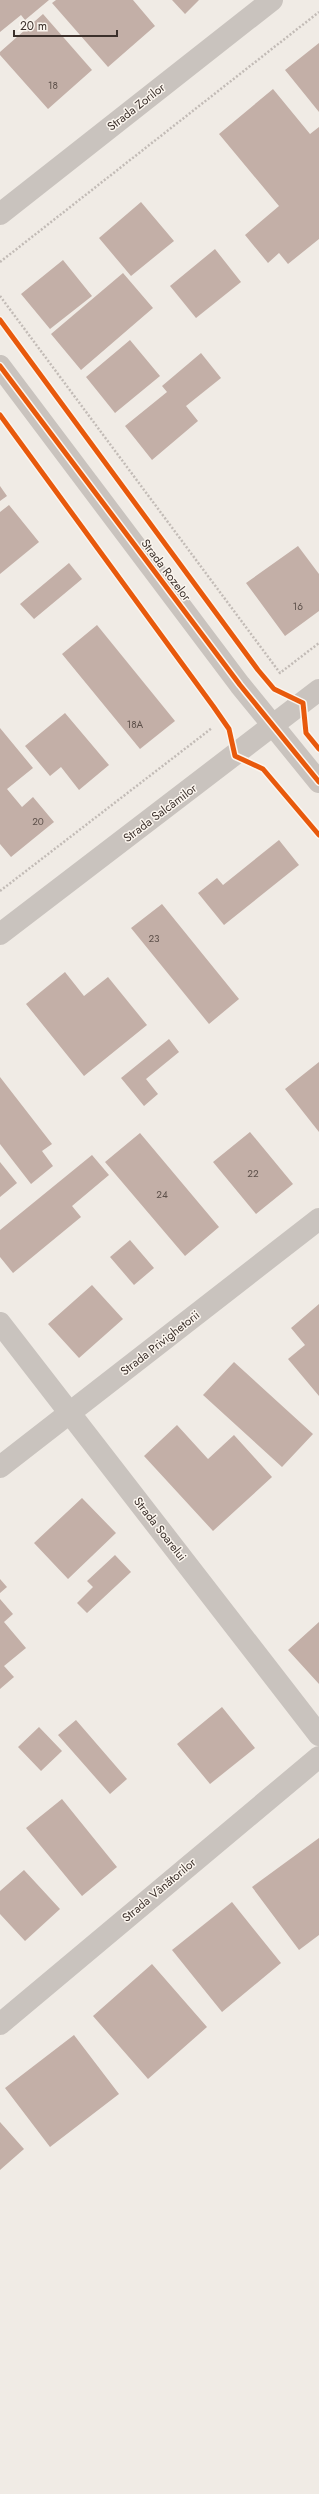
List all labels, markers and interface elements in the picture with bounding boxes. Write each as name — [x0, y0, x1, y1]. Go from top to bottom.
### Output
scale bar — [14, 12, 117, 38]
text: 20 m — [20, 17, 47, 35]
house number: 18 — [48, 78, 58, 93]
street label: Strada Zorilor — [103, 78, 169, 135]
street label: Strada Rozelor — [137, 535, 196, 606]
house number: 16 — [293, 599, 303, 614]
house number: 18A — [127, 717, 144, 732]
street label: Strada Salcâmilor — [119, 779, 201, 847]
house number: 20 — [32, 814, 44, 829]
house number: 23 — [148, 931, 160, 946]
house number: 22 — [247, 1166, 259, 1181]
house number: 24 — [156, 1187, 168, 1202]
street label: Strada Privighetorii — [116, 1306, 204, 1380]
street label: Strada Soarelui — [129, 1493, 191, 1565]
street label: Strada Vânătorilor — [118, 1853, 201, 1926]

